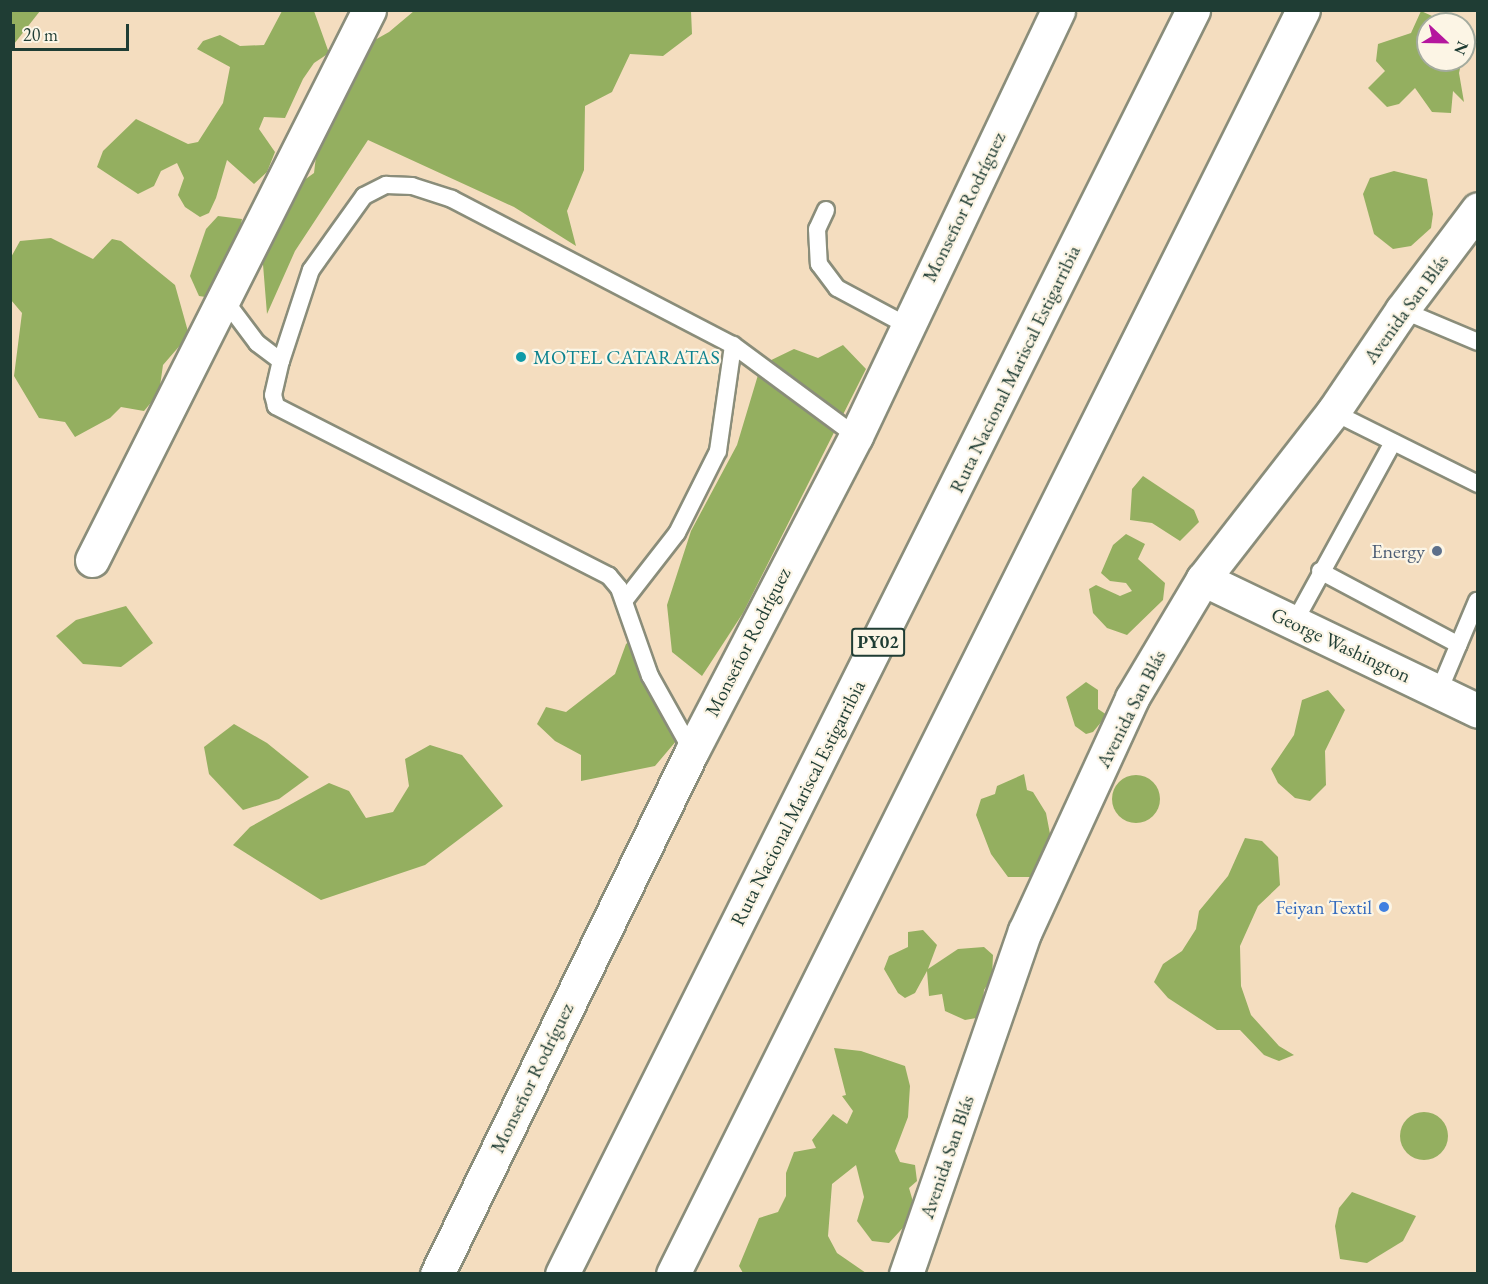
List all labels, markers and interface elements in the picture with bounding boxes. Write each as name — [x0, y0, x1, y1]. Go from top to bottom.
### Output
scale bar — [15, 12, 132, 50]
north arrow — [1416, 12, 1476, 72]
text: 20 m — [23, 23, 58, 46]
text: N — [1449, 38, 1473, 58]
street label: Monseñor Rodríguez — [917, 128, 1011, 286]
street label: Ruta Nacional Mariscal Estigarribia — [944, 241, 1086, 497]
street label: Avenida San Blás — [1358, 250, 1454, 368]
place label: MOTEL CATARATAS — [533, 345, 720, 369]
marker: MOTEL CATARATAS — [514, 350, 528, 364]
place label: Energy — [1371, 539, 1425, 563]
marker: Energy — [1430, 544, 1444, 558]
street label: Monseñor Rodríguez — [700, 564, 796, 720]
street label: George Washington — [1267, 602, 1415, 688]
road number: PY02 — [851, 627, 905, 657]
street label: Avenida San Blás — [1091, 646, 1171, 772]
street label: Ruta Nacional Mariscal Estigarribia — [725, 676, 871, 930]
place label: Feiyan Textil — [1275, 895, 1372, 919]
marker: Feiyan Textil — [1377, 900, 1391, 914]
street label: Monseñor Rodríguez — [485, 999, 579, 1157]
street label: Avenida San Blás — [915, 1092, 979, 1222]

